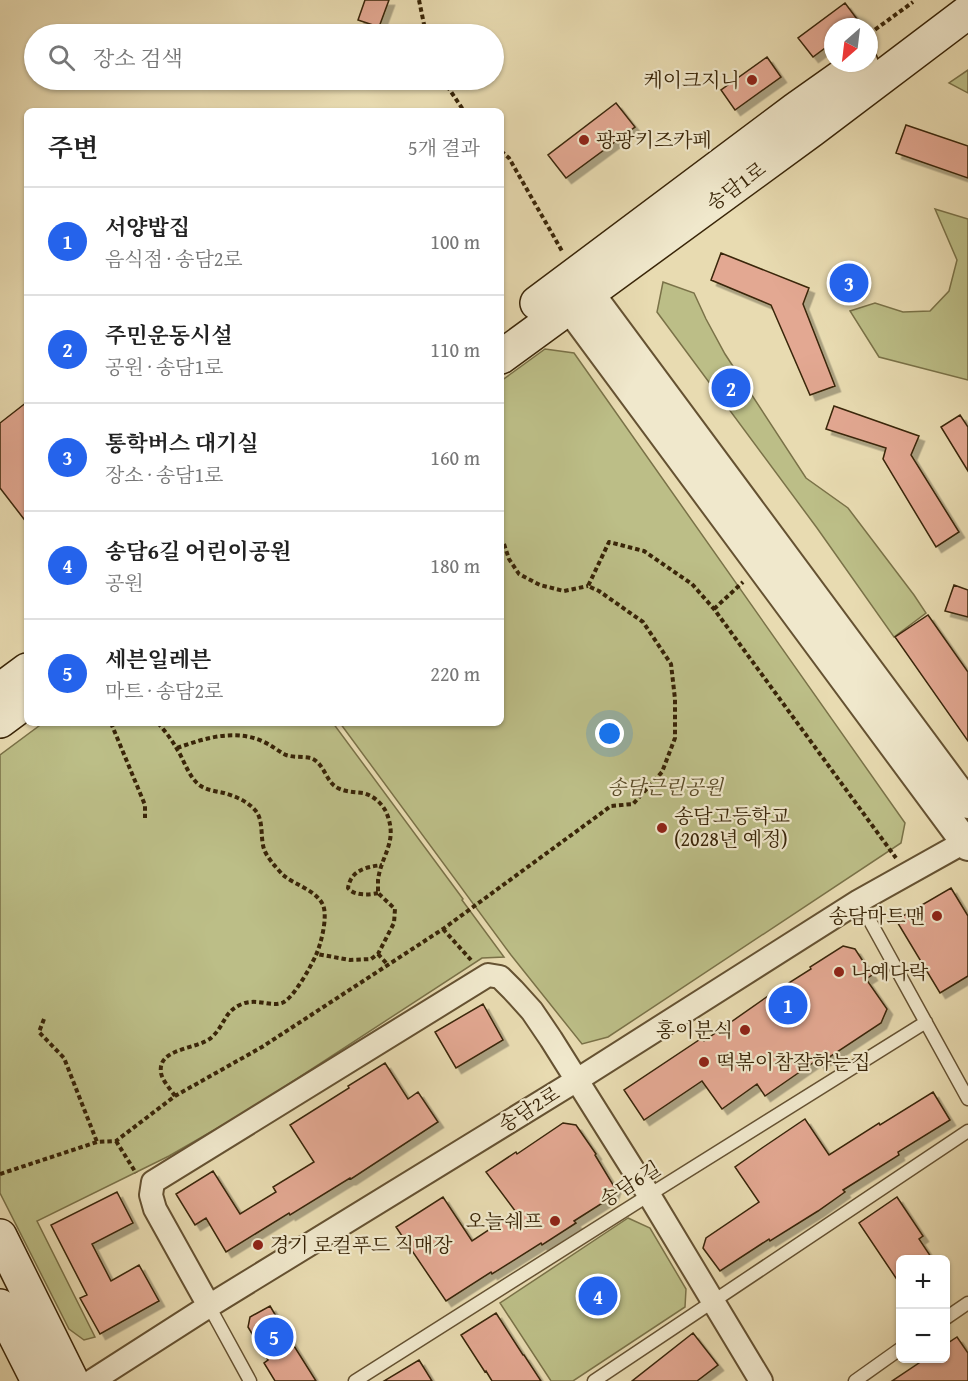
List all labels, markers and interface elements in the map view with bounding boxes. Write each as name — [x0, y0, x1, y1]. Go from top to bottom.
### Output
north arrow — [824, 18, 878, 72]
search box — [24, 24, 504, 90]
icon: search — [45, 41, 78, 74]
text: 장소 검색 — [93, 42, 183, 74]
place label: 케이크지니 — [643, 65, 740, 94]
marker: 케이크지니 — [745, 73, 759, 87]
place label: 팡팡키즈카페 — [596, 125, 712, 154]
text: 주변 — [48, 128, 98, 167]
text: 5개 결과 — [408, 133, 480, 162]
marker: 팡팡키즈카페 — [577, 133, 591, 147]
street label: 송담1로 — [700, 154, 772, 217]
text: 서양밥집 — [105, 211, 190, 243]
text: 1 — [62, 227, 73, 256]
text: 100 m — [430, 227, 480, 256]
text: 음식점 · 송담2로 — [105, 244, 243, 273]
pin: 3 — [830, 260, 868, 306]
text: 주민운동시설 — [105, 319, 233, 351]
text: 2 — [62, 335, 73, 364]
text: 110 m — [430, 335, 480, 364]
text: 공원 · 송담1로 — [105, 352, 223, 381]
pin: 2 — [712, 366, 750, 410]
text: 통학버스 대기실 — [105, 427, 259, 459]
text: 3 — [62, 443, 73, 472]
text: 160 m — [430, 443, 480, 472]
text: 장소 · 송담1로 — [105, 460, 223, 489]
text: 송담6길 어린이공원 — [105, 535, 291, 567]
text: 4 — [62, 551, 73, 580]
text: 180 m — [430, 551, 480, 580]
text: 공원 — [105, 568, 144, 597]
text: 세븐일레븐 — [105, 643, 211, 675]
text: 5 — [62, 659, 73, 688]
text: 220 m — [430, 659, 480, 688]
text: 마트 · 송담2로 — [105, 676, 223, 705]
your location — [595, 719, 624, 748]
park label: 송담근린공원 — [607, 772, 725, 801]
place label: 송담고등학교 (2028년 예정) — [674, 801, 791, 853]
marker: 송담고등학교 (2028년 예정) — [655, 821, 669, 835]
place label: 송담마트맨 — [828, 901, 925, 930]
marker: 송담마트맨 — [930, 909, 944, 923]
place label: 나예다락 — [851, 957, 929, 986]
marker: 나예다락 — [832, 965, 846, 979]
pin: 1 — [768, 982, 808, 1028]
place label: 홍이분식 — [656, 1015, 733, 1044]
marker: 홍이분식 — [738, 1023, 752, 1037]
place label: 떡볶이참잘하는집 — [716, 1047, 871, 1076]
marker: 떡볶이참잘하는집 — [697, 1055, 711, 1069]
street label: 송담2로 — [492, 1078, 565, 1139]
street label: 송담6길 — [593, 1153, 666, 1214]
place label: 오늘쉐프 — [466, 1206, 543, 1235]
marker: 오늘쉐프 — [548, 1214, 562, 1228]
place label: 경기 로컬푸드 직매장 — [270, 1230, 453, 1259]
marker: 경기 로컬푸드 직매장 — [251, 1238, 265, 1252]
map controls — [896, 1255, 950, 1363]
button: + — [896, 1255, 950, 1309]
pin: 4 — [578, 1274, 618, 1318]
button: − — [896, 1309, 950, 1363]
pin: 5 — [254, 1314, 294, 1360]

